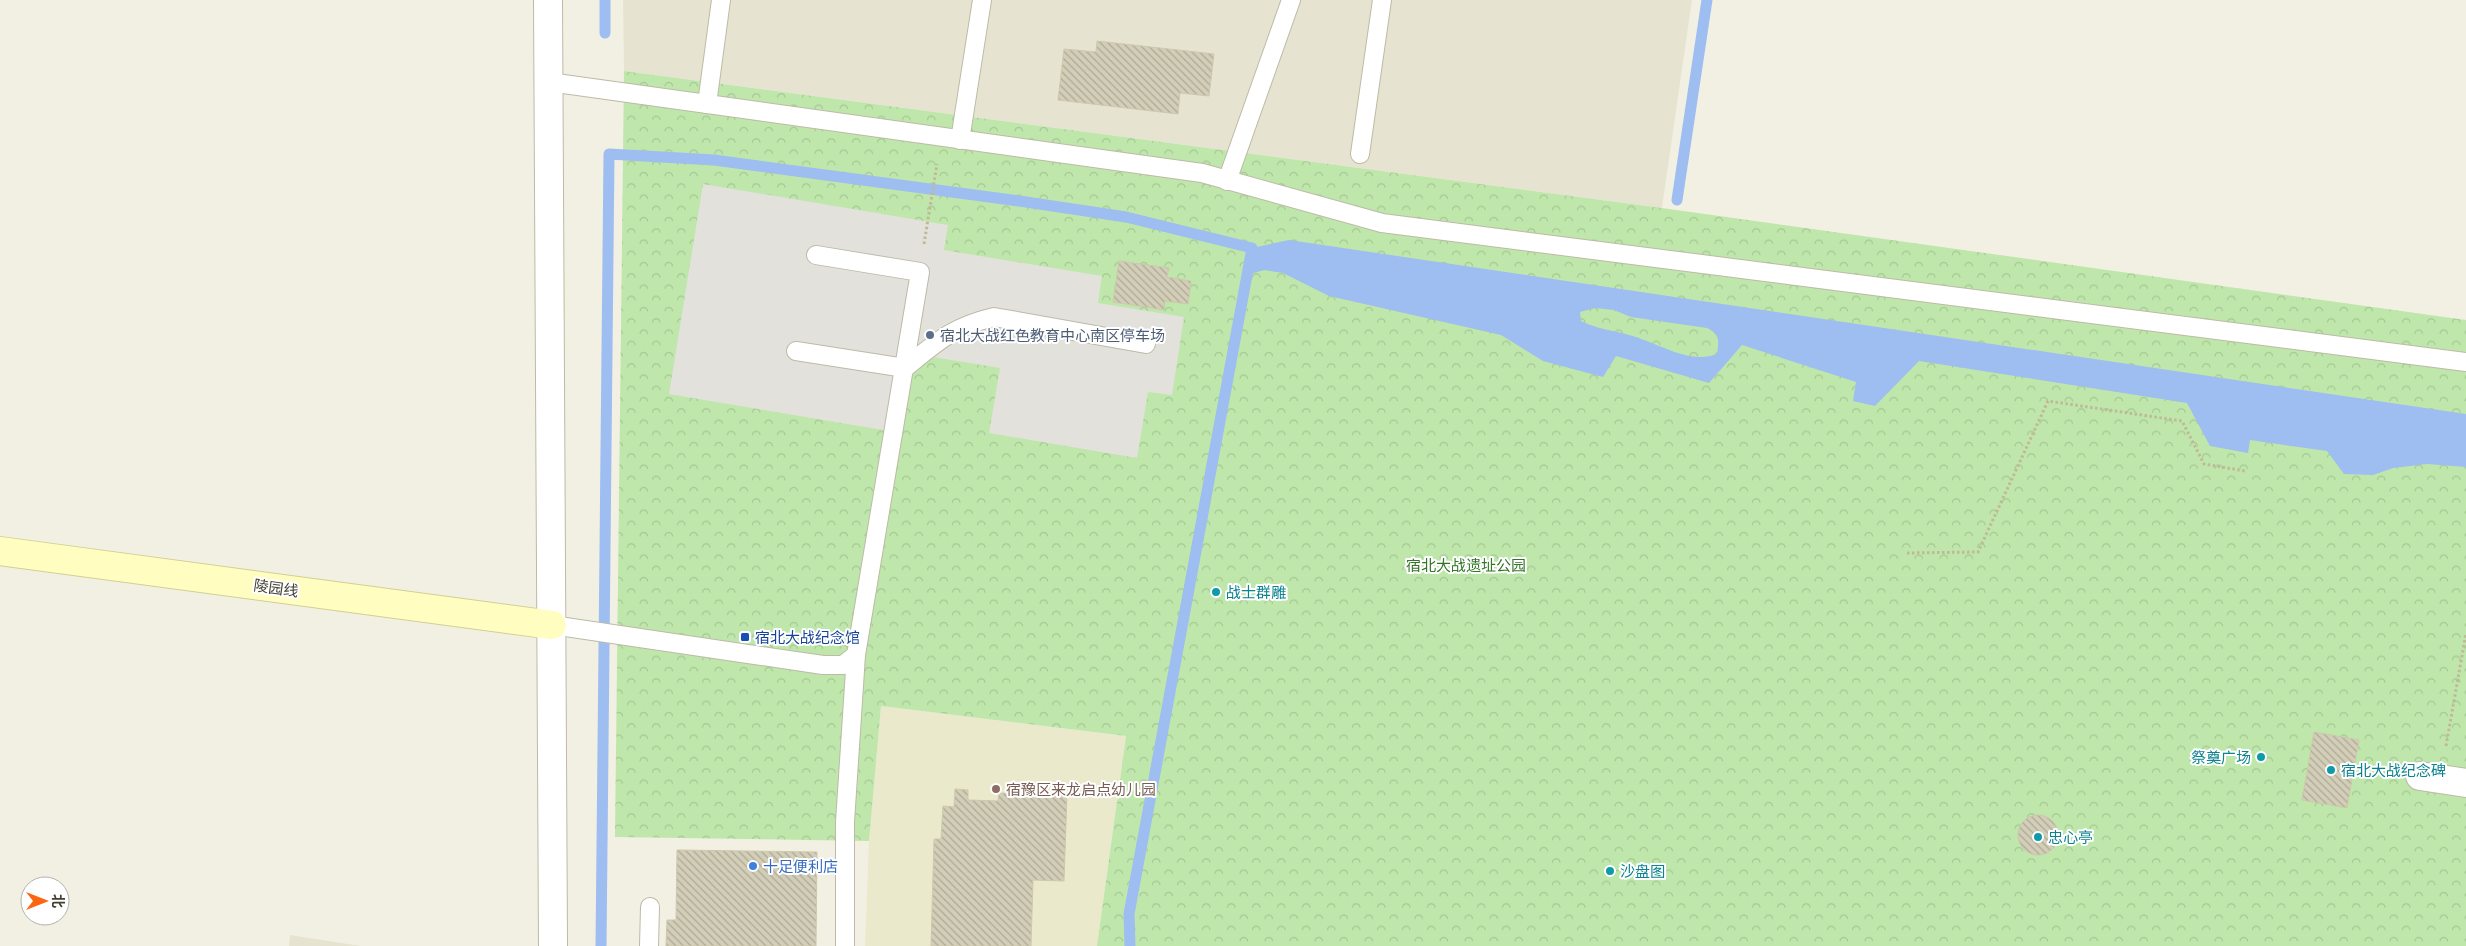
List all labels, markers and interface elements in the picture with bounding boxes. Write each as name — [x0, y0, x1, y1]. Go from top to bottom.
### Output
place label: 宿北大战红色教育中心南区停车场 — [940, 327, 1165, 344]
marker: 宿北大战红色教育中心南区停车场 — [924, 329, 936, 341]
park label: 宿北大战遗址公园 — [1406, 557, 1526, 574]
street label: 陵园线 — [253, 576, 299, 600]
place label: 战士群雕 — [1226, 584, 1286, 601]
marker: 战士群雕 — [1210, 586, 1222, 598]
place label: 宿北大战纪念馆 — [755, 629, 860, 646]
marker: 宿北大战纪念馆 — [739, 631, 751, 643]
place label: 祭奠广场 — [2191, 749, 2251, 766]
marker: 祭奠广场 — [2255, 751, 2267, 763]
place label: 宿北大战纪念碑 — [2341, 762, 2446, 779]
marker: 宿北大战纪念碑 — [2325, 764, 2337, 776]
place label: 宿豫区来龙启点幼儿园 — [1006, 781, 1156, 798]
marker: 宿豫区来龙启点幼儿园 — [990, 783, 1002, 795]
place label: 忠心亭 — [2048, 829, 2093, 846]
marker: 忠心亭 — [2032, 831, 2044, 843]
place label: 十足便利店 — [763, 858, 838, 875]
marker: 十足便利店 — [747, 860, 759, 872]
place label: 沙盘图 — [1620, 863, 1665, 880]
marker: 沙盘图 — [1604, 865, 1616, 877]
north arrow — [20, 876, 70, 926]
text: 北 — [50, 894, 66, 908]

